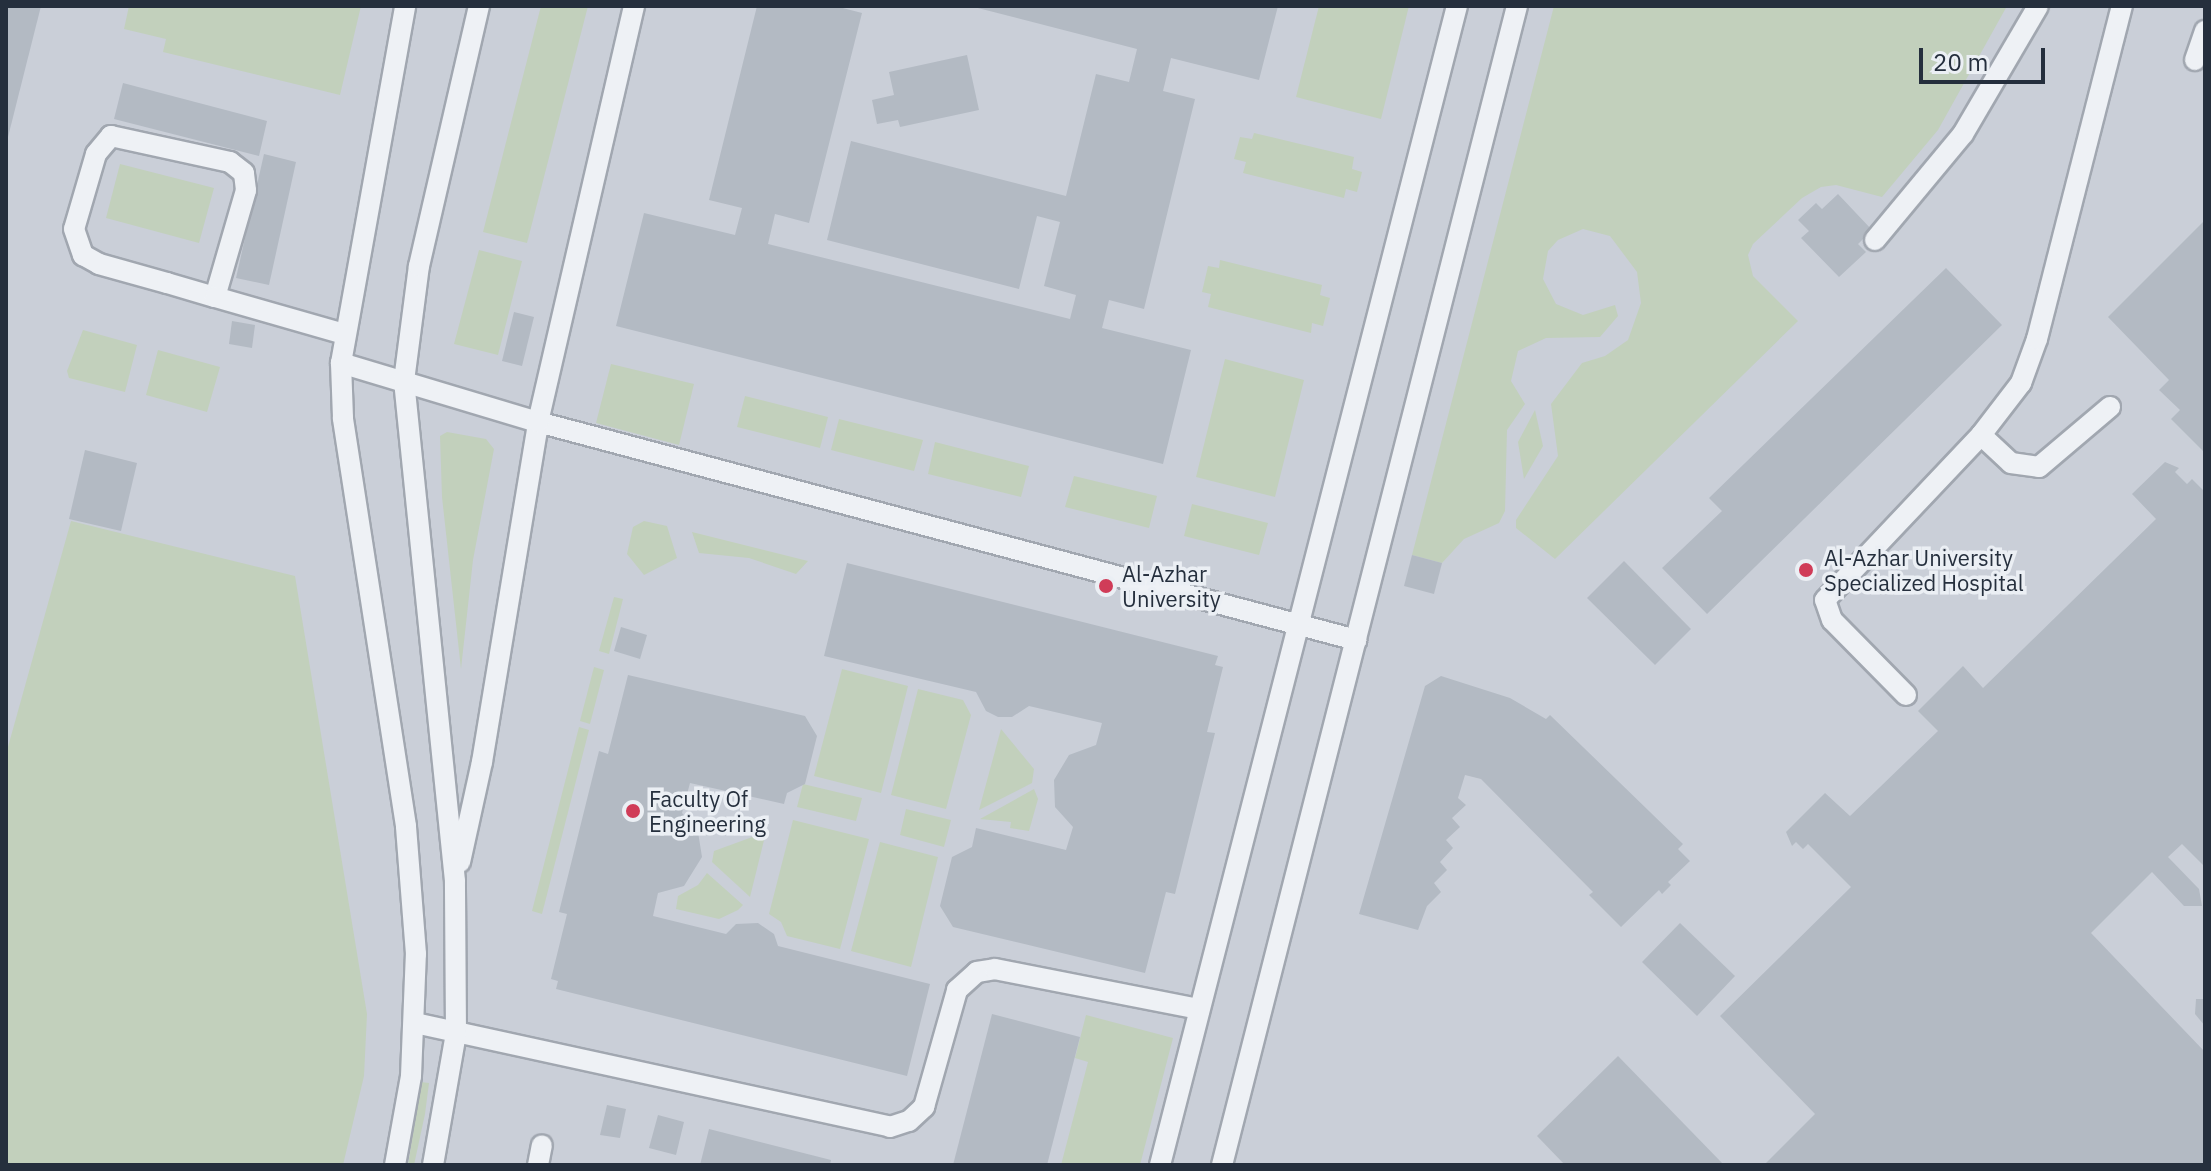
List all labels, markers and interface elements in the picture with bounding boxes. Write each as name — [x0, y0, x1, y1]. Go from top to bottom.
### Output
scale bar — [1923, 32, 2049, 82]
text: 20 m — [1933, 46, 1988, 78]
place label: Al-Azhar University Specialized Hospital — [1824, 544, 2024, 596]
marker: Al-Azhar University Specialized Hospital — [1795, 559, 1817, 581]
place label: Al-Azhar University — [1122, 560, 1221, 612]
marker: Al-Azhar University — [1097, 577, 1115, 595]
place label: Faculty Of Engineering — [649, 785, 766, 836]
marker: Faculty Of Engineering — [624, 802, 642, 820]

